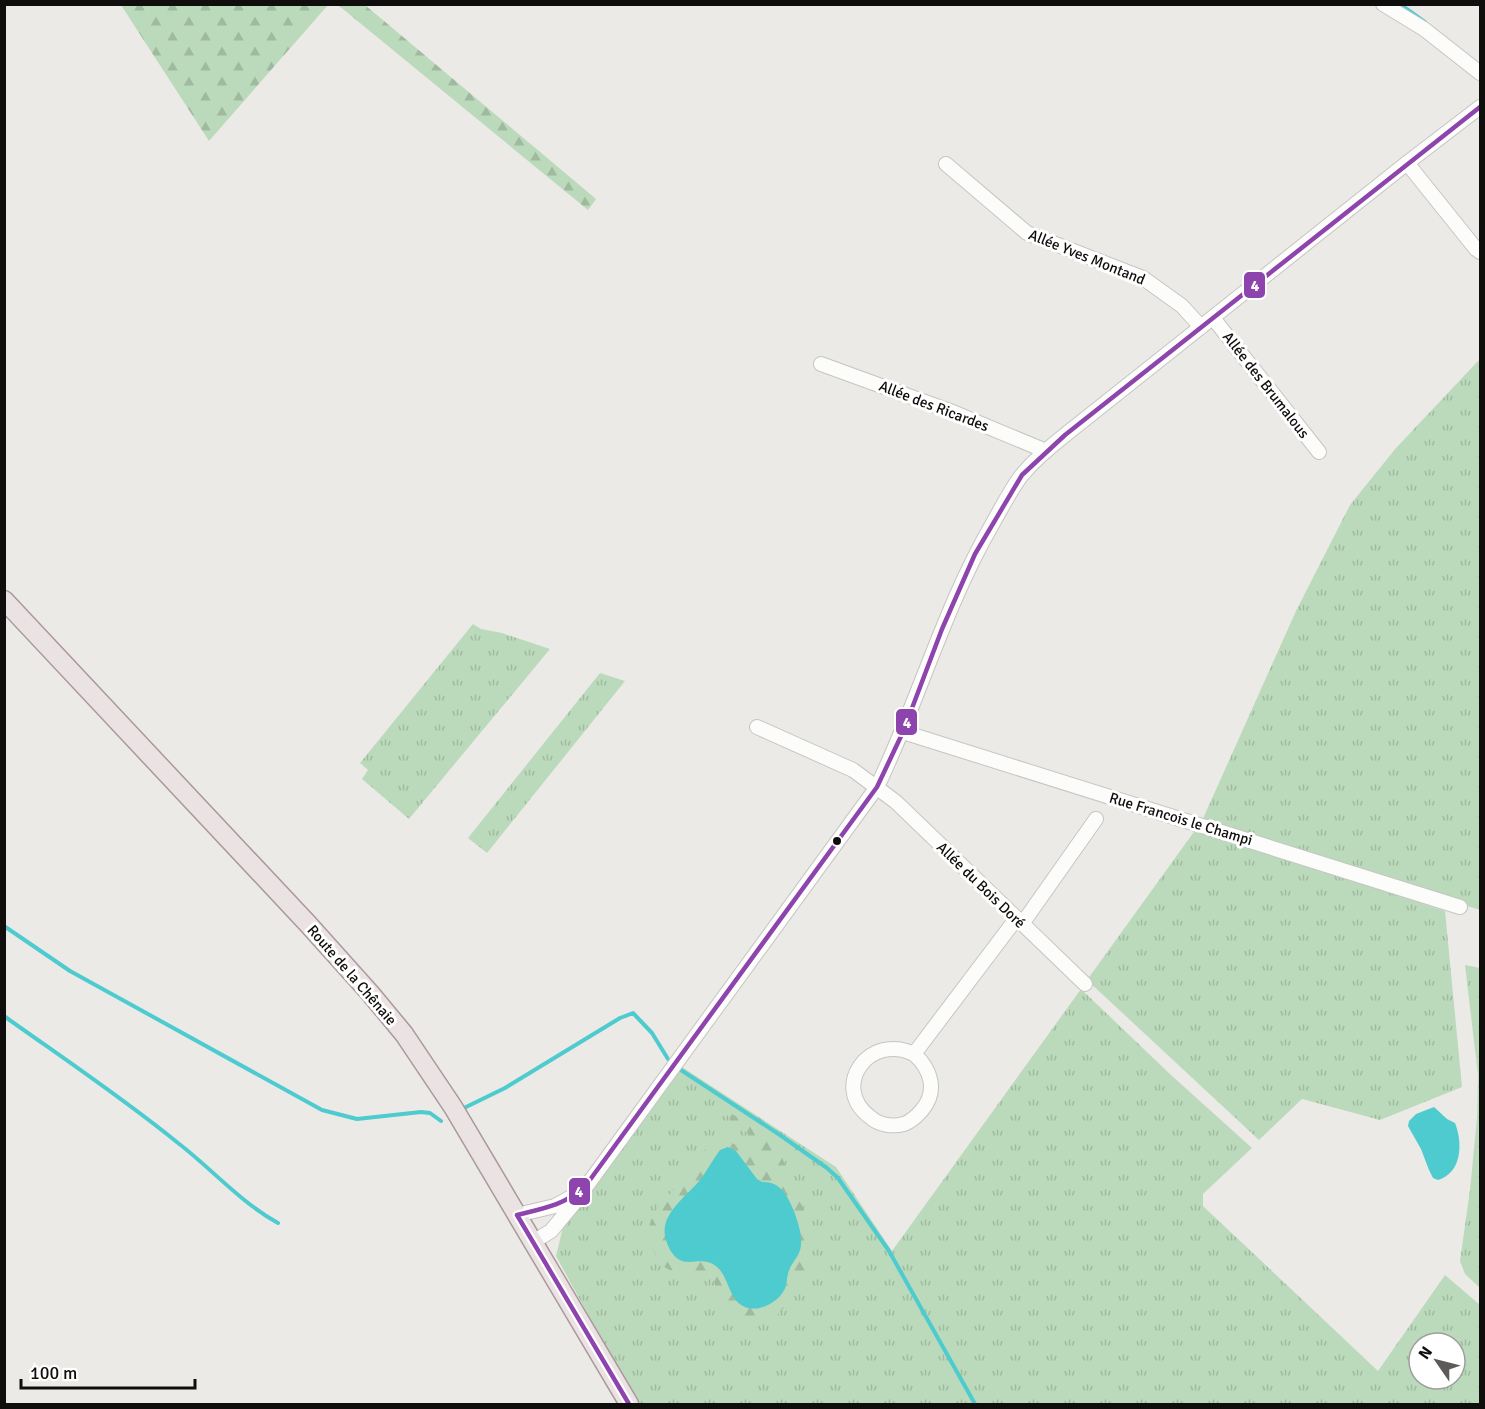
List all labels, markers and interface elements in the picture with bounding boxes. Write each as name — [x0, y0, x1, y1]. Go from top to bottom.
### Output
street label: Allée Yves Montand — [1026, 225, 1148, 289]
line badge: 4 — [1243, 271, 1266, 299]
text: 4 — [1251, 276, 1260, 296]
street label: Allée des Brumalous — [1219, 328, 1313, 442]
street label: Allée des Ricardes — [876, 377, 992, 435]
line badge: 4 — [895, 708, 918, 736]
text: 4 — [903, 713, 912, 733]
street label: Rue Francois le Champi — [1107, 789, 1255, 849]
unlabelled marker — [831, 835, 843, 847]
street label: Allée du Bois Doré — [933, 838, 1029, 932]
street label: Route de la Chênaie — [304, 921, 400, 1029]
line badge: 4 — [568, 1177, 591, 1206]
text: 4 — [575, 1182, 584, 1202]
north arrow — [1407, 1331, 1467, 1391]
text: N — [1414, 1343, 1437, 1363]
scale bar — [21, 1352, 195, 1390]
text: 100 m — [30, 1362, 77, 1384]

